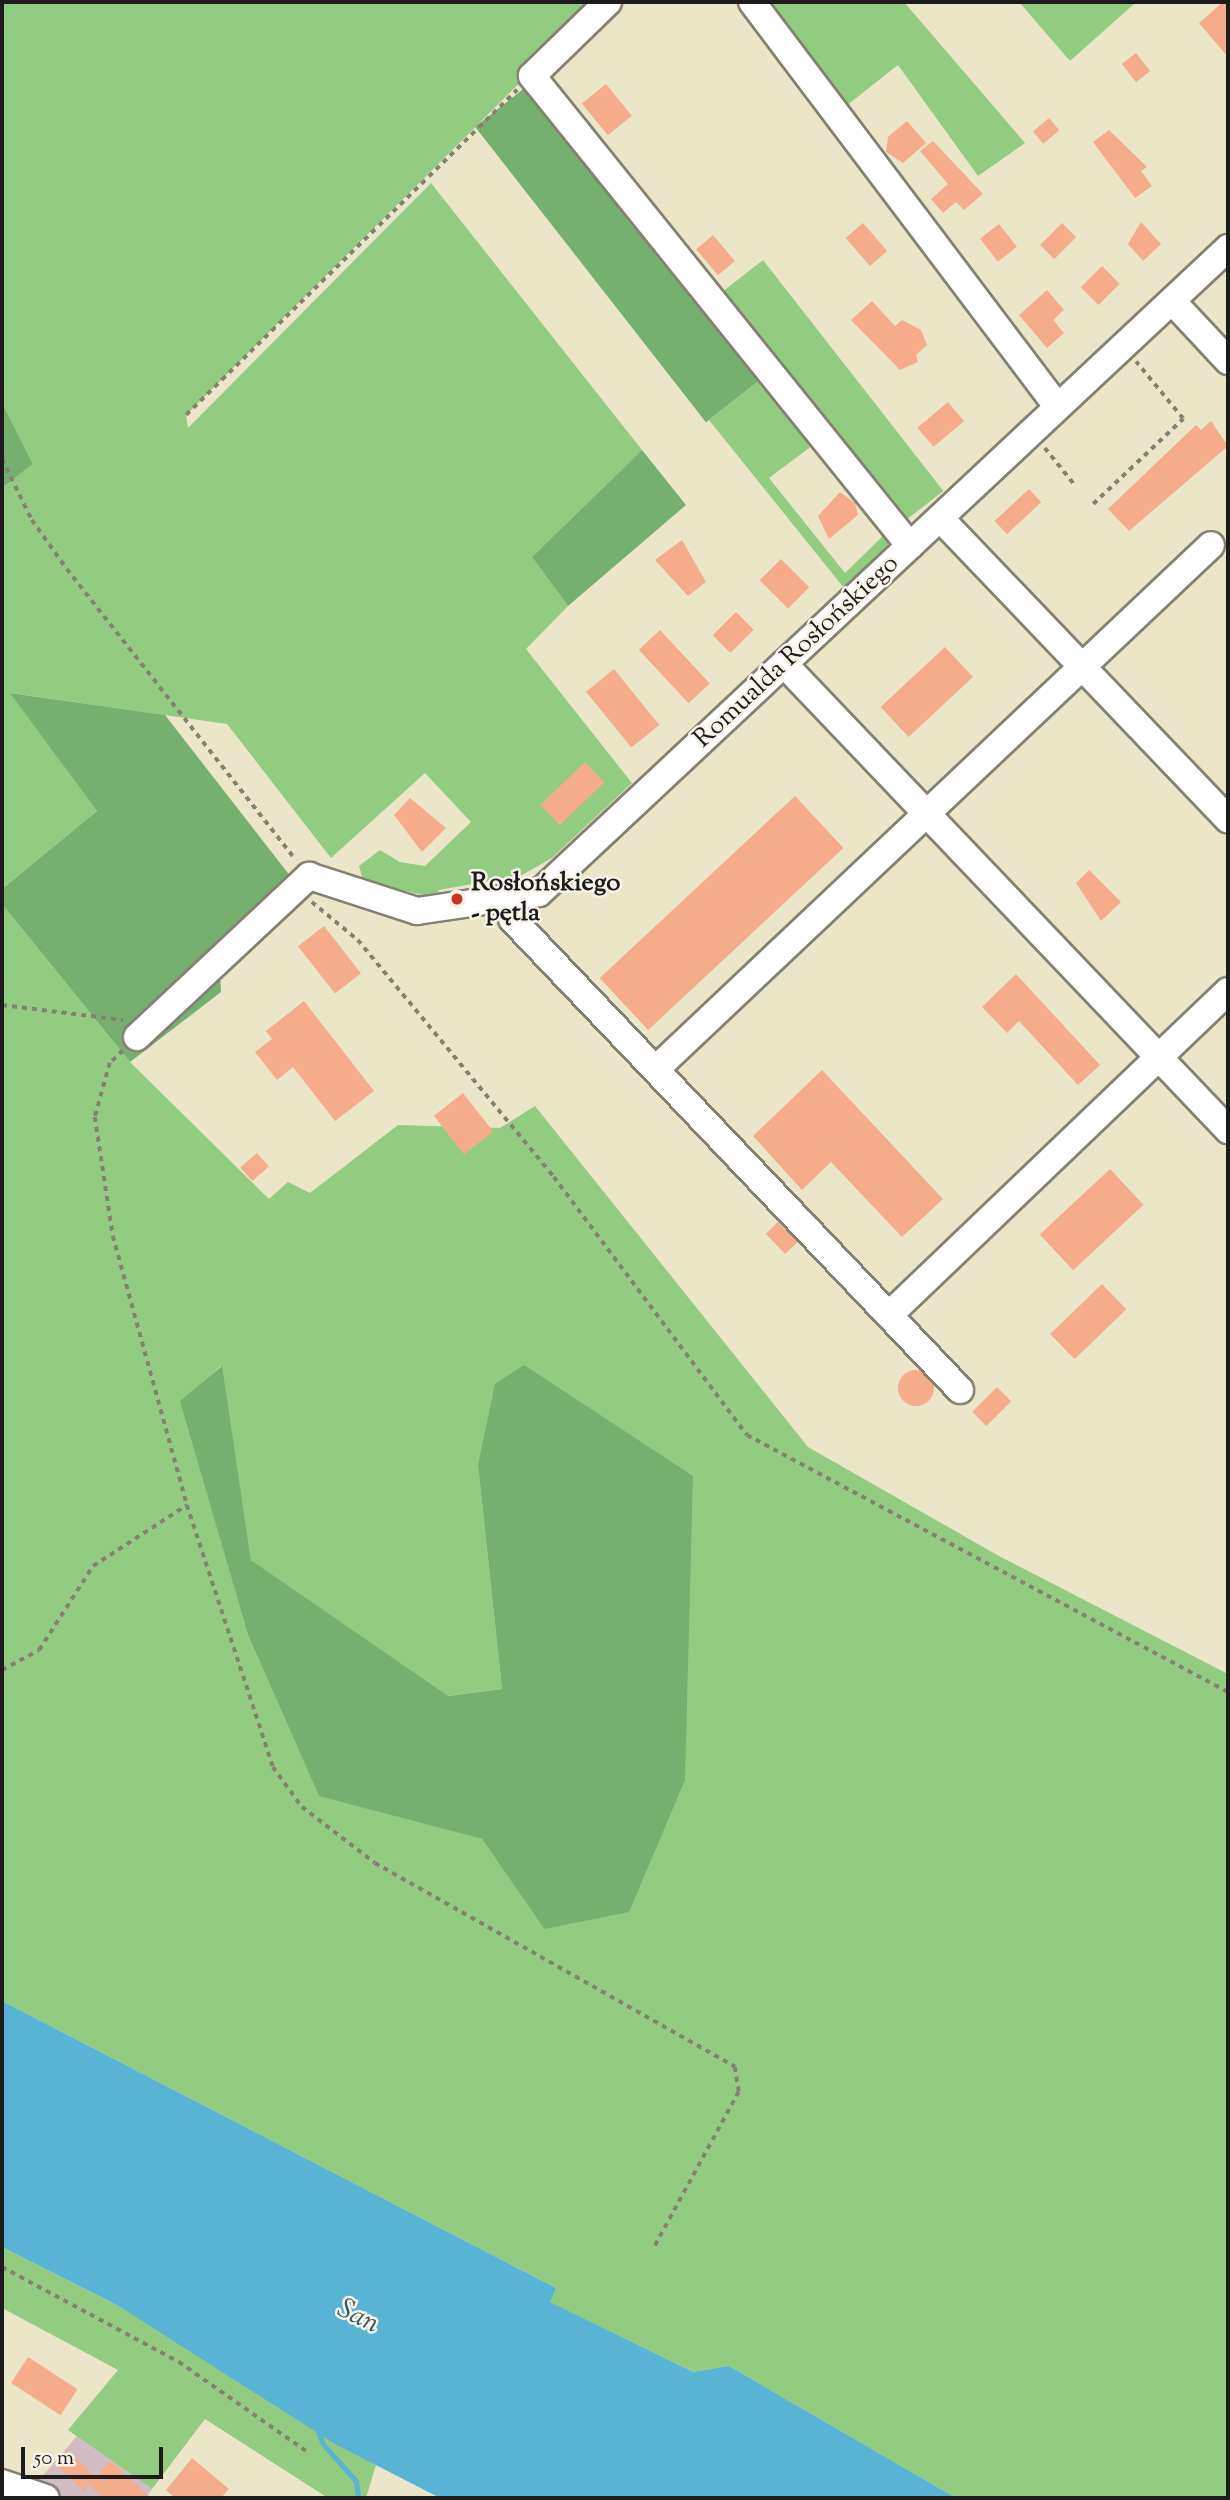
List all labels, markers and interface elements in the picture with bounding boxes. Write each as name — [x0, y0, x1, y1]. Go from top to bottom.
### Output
street label: Romualda Rosłońskiego — [688, 549, 906, 755]
place label: Rosłońskiego - pętla — [471, 868, 620, 930]
marker: Rosłońskiego - pętla — [449, 891, 465, 907]
water label: San — [331, 2292, 385, 2342]
scale bar — [24, 2434, 166, 2478]
text: 50 m — [34, 2444, 74, 2474]

